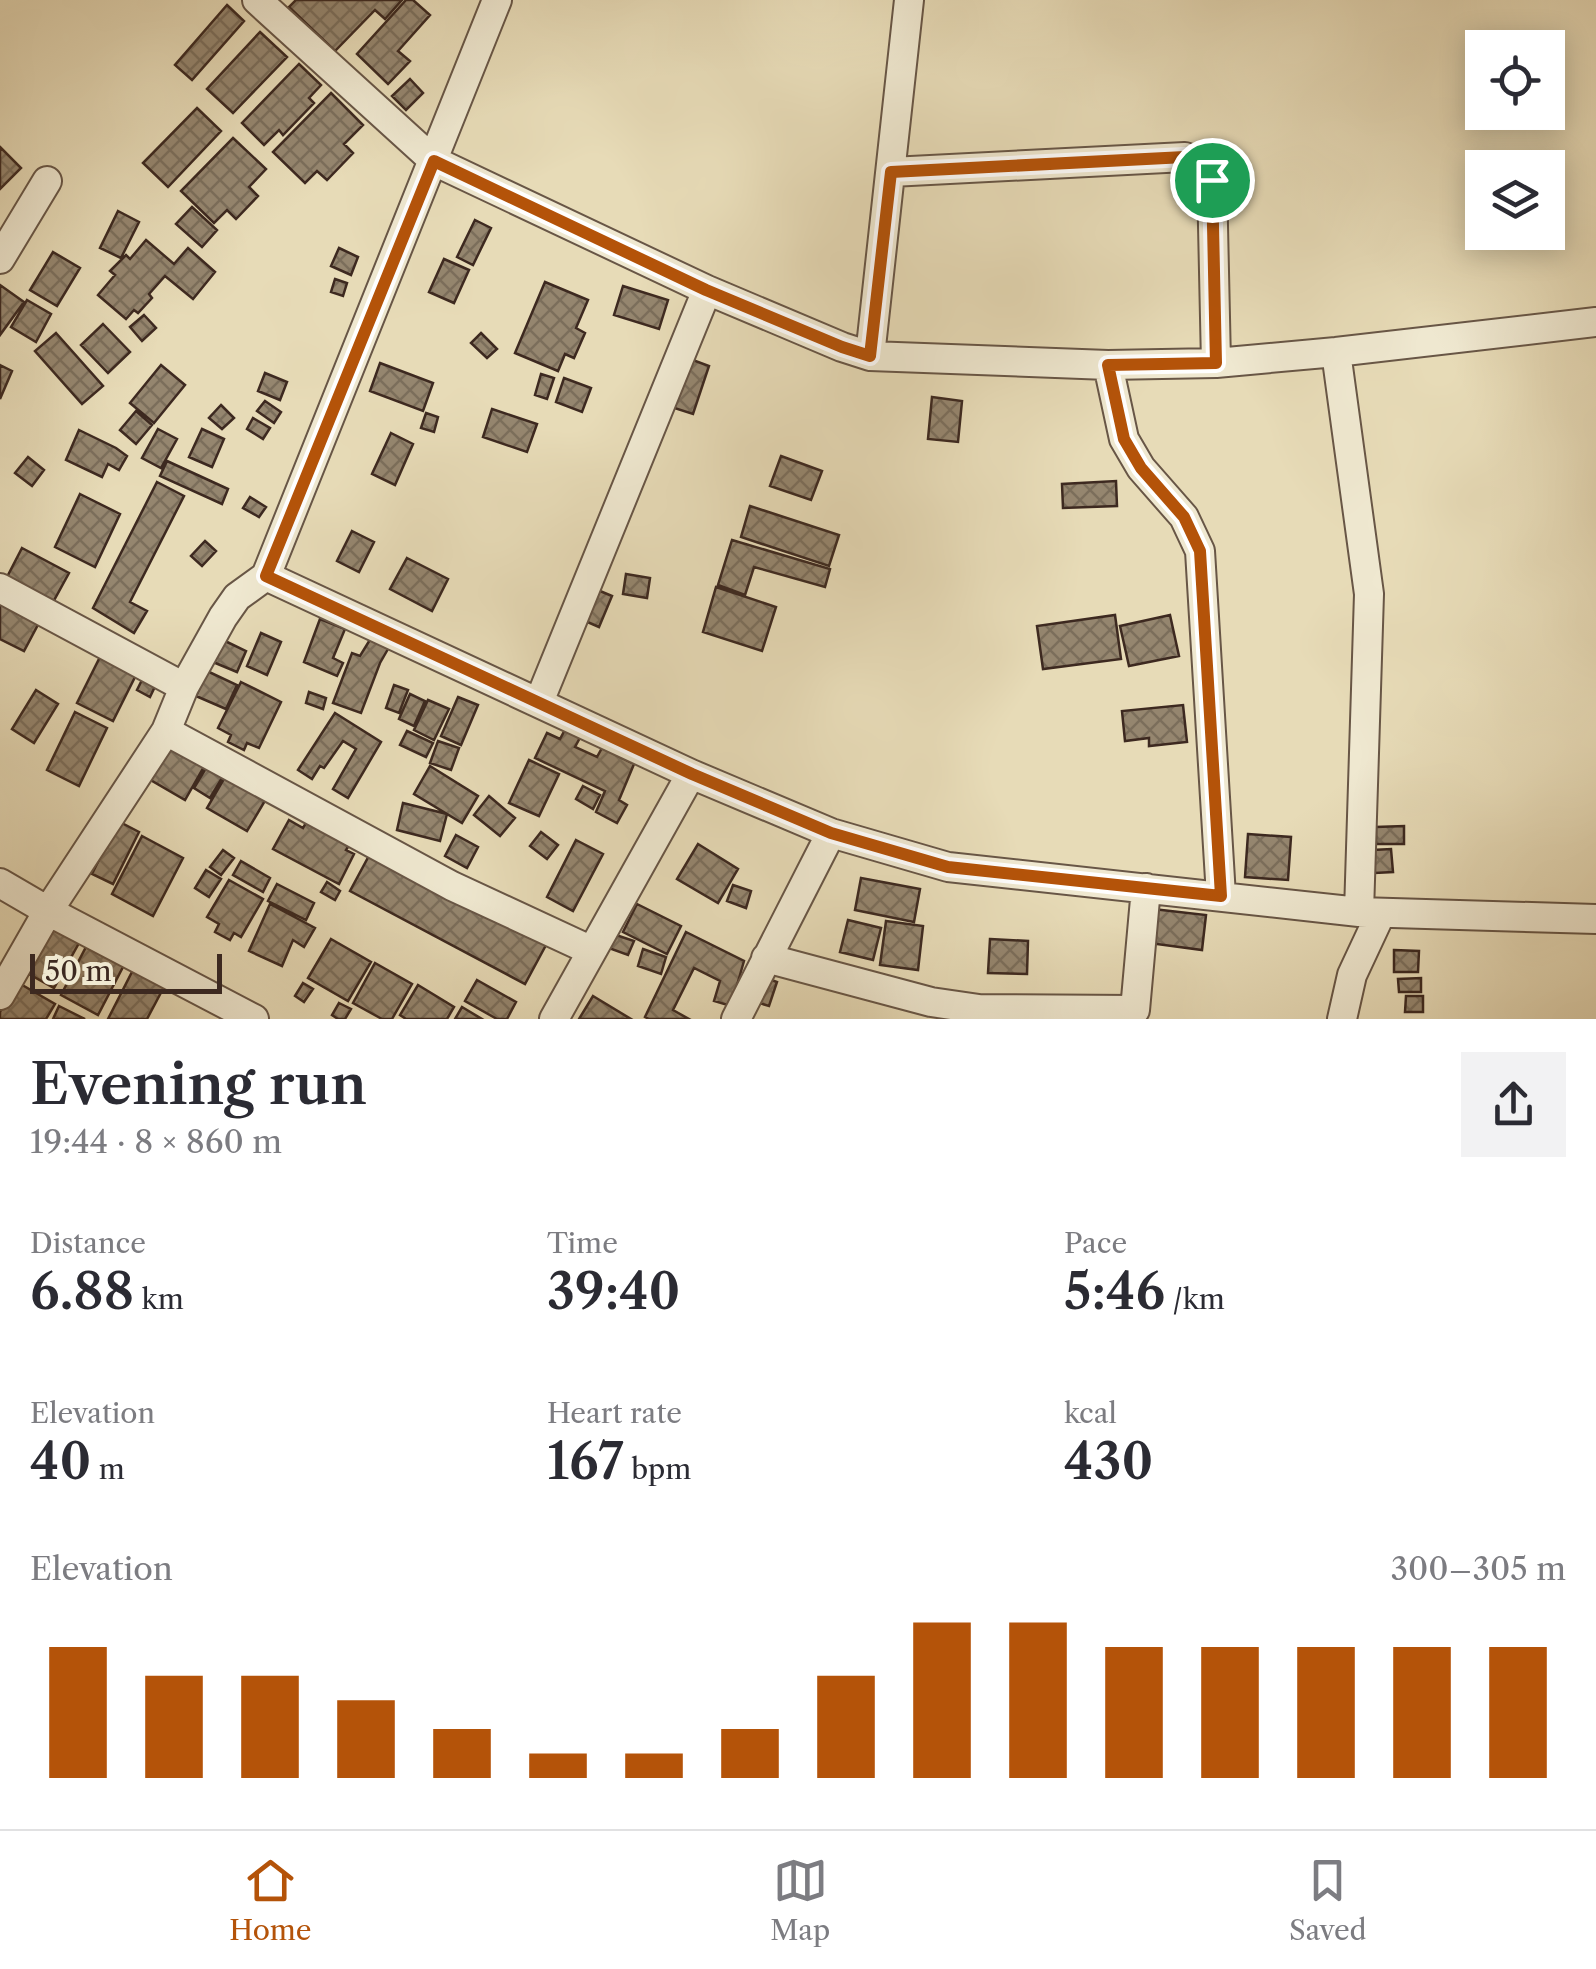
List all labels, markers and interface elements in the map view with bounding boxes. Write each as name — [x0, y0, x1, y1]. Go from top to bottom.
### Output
map controls — [1465, 30, 1565, 250]
button: locate — [1465, 30, 1565, 130]
pin — [1170, 138, 1255, 223]
button: layers — [1465, 150, 1565, 250]
icon: arrive — [1185, 153, 1240, 208]
scale bar — [30, 949, 222, 994]
text: 50 m — [45, 954, 112, 988]
text: Evening run — [30, 1051, 367, 1118]
button: share — [1461, 1052, 1566, 1157]
text: 19:44 · 8 × 860 m — [30, 1122, 282, 1161]
text: Distance — [30, 1226, 146, 1260]
text: Time — [547, 1226, 618, 1260]
text: Pace — [1064, 1226, 1127, 1260]
text: 6.88 — [30, 1260, 134, 1322]
text: 39:40 — [547, 1260, 680, 1322]
text: 5:46 — [1064, 1260, 1165, 1322]
text: km — [134, 1282, 184, 1316]
text: /km — [1165, 1282, 1225, 1316]
text: Elevation — [30, 1396, 155, 1430]
text: Heart rate — [547, 1396, 682, 1430]
text: kcal — [1064, 1396, 1117, 1430]
text: 40 — [30, 1430, 91, 1492]
text: 167 — [547, 1430, 624, 1492]
text: 430 — [1064, 1430, 1153, 1492]
text: m — [91, 1452, 125, 1486]
text: bpm — [624, 1452, 691, 1486]
text: Elevation — [30, 1549, 173, 1588]
text: 300–305 m — [1390, 1549, 1566, 1588]
tab: Home — [229, 1853, 312, 1947]
tab: Map — [770, 1853, 830, 1947]
tab: Saved — [1289, 1853, 1367, 1947]

